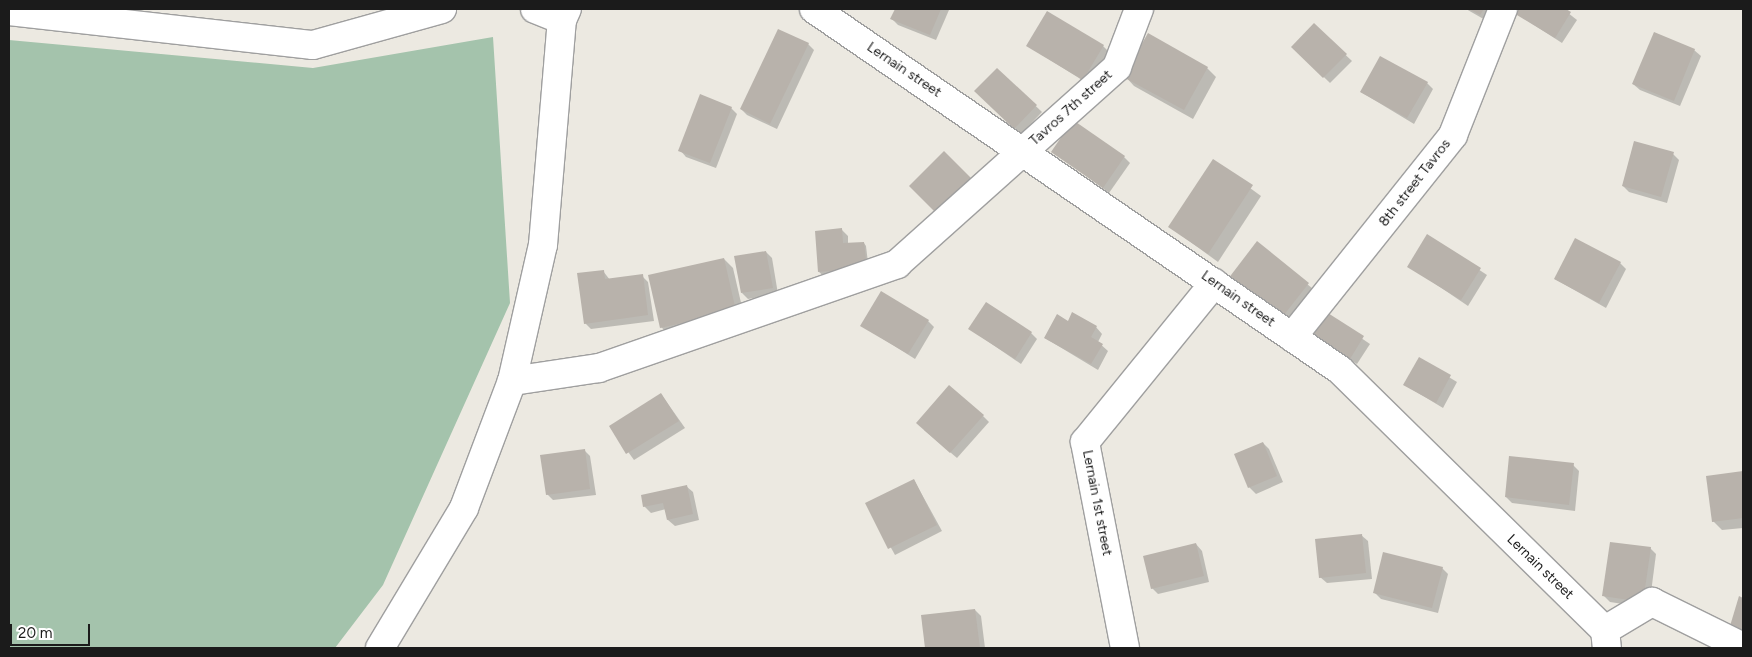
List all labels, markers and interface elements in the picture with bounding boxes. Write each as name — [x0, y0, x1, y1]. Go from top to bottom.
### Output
street label: Lernain street — [864, 39, 944, 101]
street label: Tavros 7th street — [1026, 67, 1116, 149]
street label: 8th street Tavros — [1376, 136, 1454, 230]
street label: Lernain street — [1198, 267, 1278, 331]
street label: Lernain 1st street — [1079, 449, 1115, 557]
street label: Lernain street — [1503, 531, 1577, 603]
scale bar — [12, 614, 92, 646]
text: 20 m — [18, 624, 52, 642]

